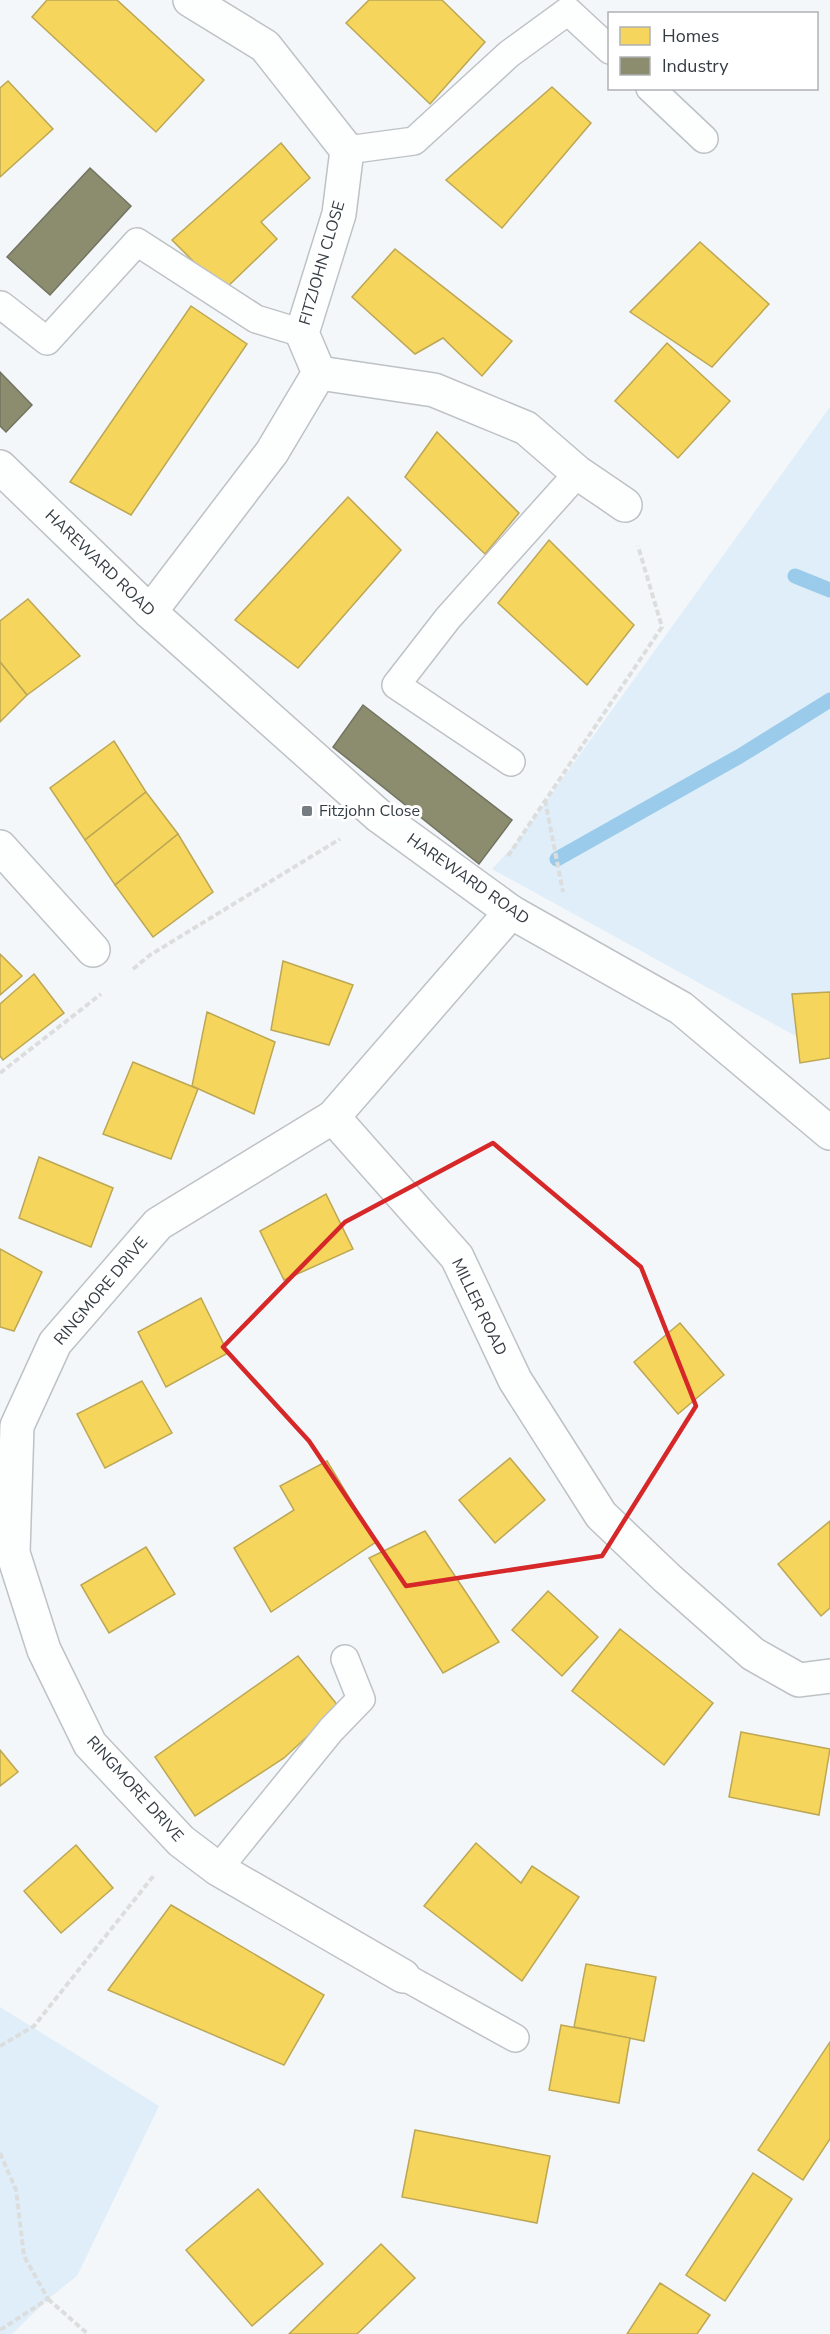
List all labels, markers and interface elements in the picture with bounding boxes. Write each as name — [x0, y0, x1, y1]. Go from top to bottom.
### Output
legend — [608, 12, 818, 90]
text: Homes — [662, 24, 719, 48]
text: Industry — [662, 54, 729, 78]
street label: FITZJOHN CLOSE — [294, 198, 350, 328]
street label: HAREWARD ROAD — [40, 505, 160, 621]
place label: Fitzjohn Close — [319, 800, 420, 822]
marker: Fitzjohn Close — [300, 804, 314, 818]
street label: HAREWARD ROAD — [402, 828, 534, 930]
street label: RINGMORE DRIVE — [49, 1232, 153, 1350]
street label: MILLER ROAD — [446, 1255, 512, 1359]
street label: RINGMORE DRIVE — [82, 1731, 188, 1847]

